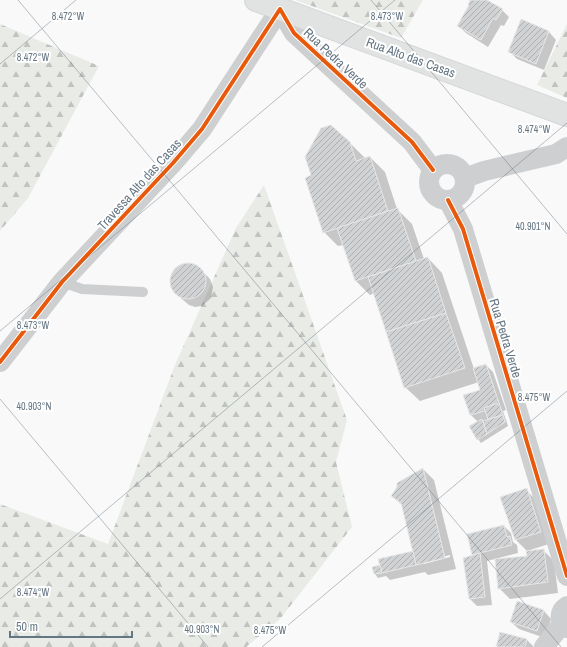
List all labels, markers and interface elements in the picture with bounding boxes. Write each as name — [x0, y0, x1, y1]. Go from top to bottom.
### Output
text: 8.472°W — [52, 10, 84, 23]
text: 8.473°W — [371, 10, 403, 23]
street label: Rua Pedra Verde — [300, 24, 371, 93]
street label: Rua Alto das Casas — [364, 33, 458, 81]
text: 8.472°W — [17, 51, 49, 64]
text: 8.474°W — [518, 123, 550, 136]
street label: Travessa Alto das Casas — [94, 135, 185, 234]
text: 40.901°N — [516, 220, 551, 233]
street label: Rua Pedra Verde — [485, 297, 526, 380]
text: 8.473°W — [17, 319, 49, 332]
text: 8.475°W — [518, 391, 550, 404]
text: 40.903°N — [17, 400, 52, 413]
text: 8.474°W — [17, 586, 49, 599]
scale bar — [10, 613, 132, 639]
text: 50 m — [16, 619, 38, 635]
text: 40.903°N — [185, 623, 220, 636]
text: 8.475°W — [254, 624, 286, 637]

